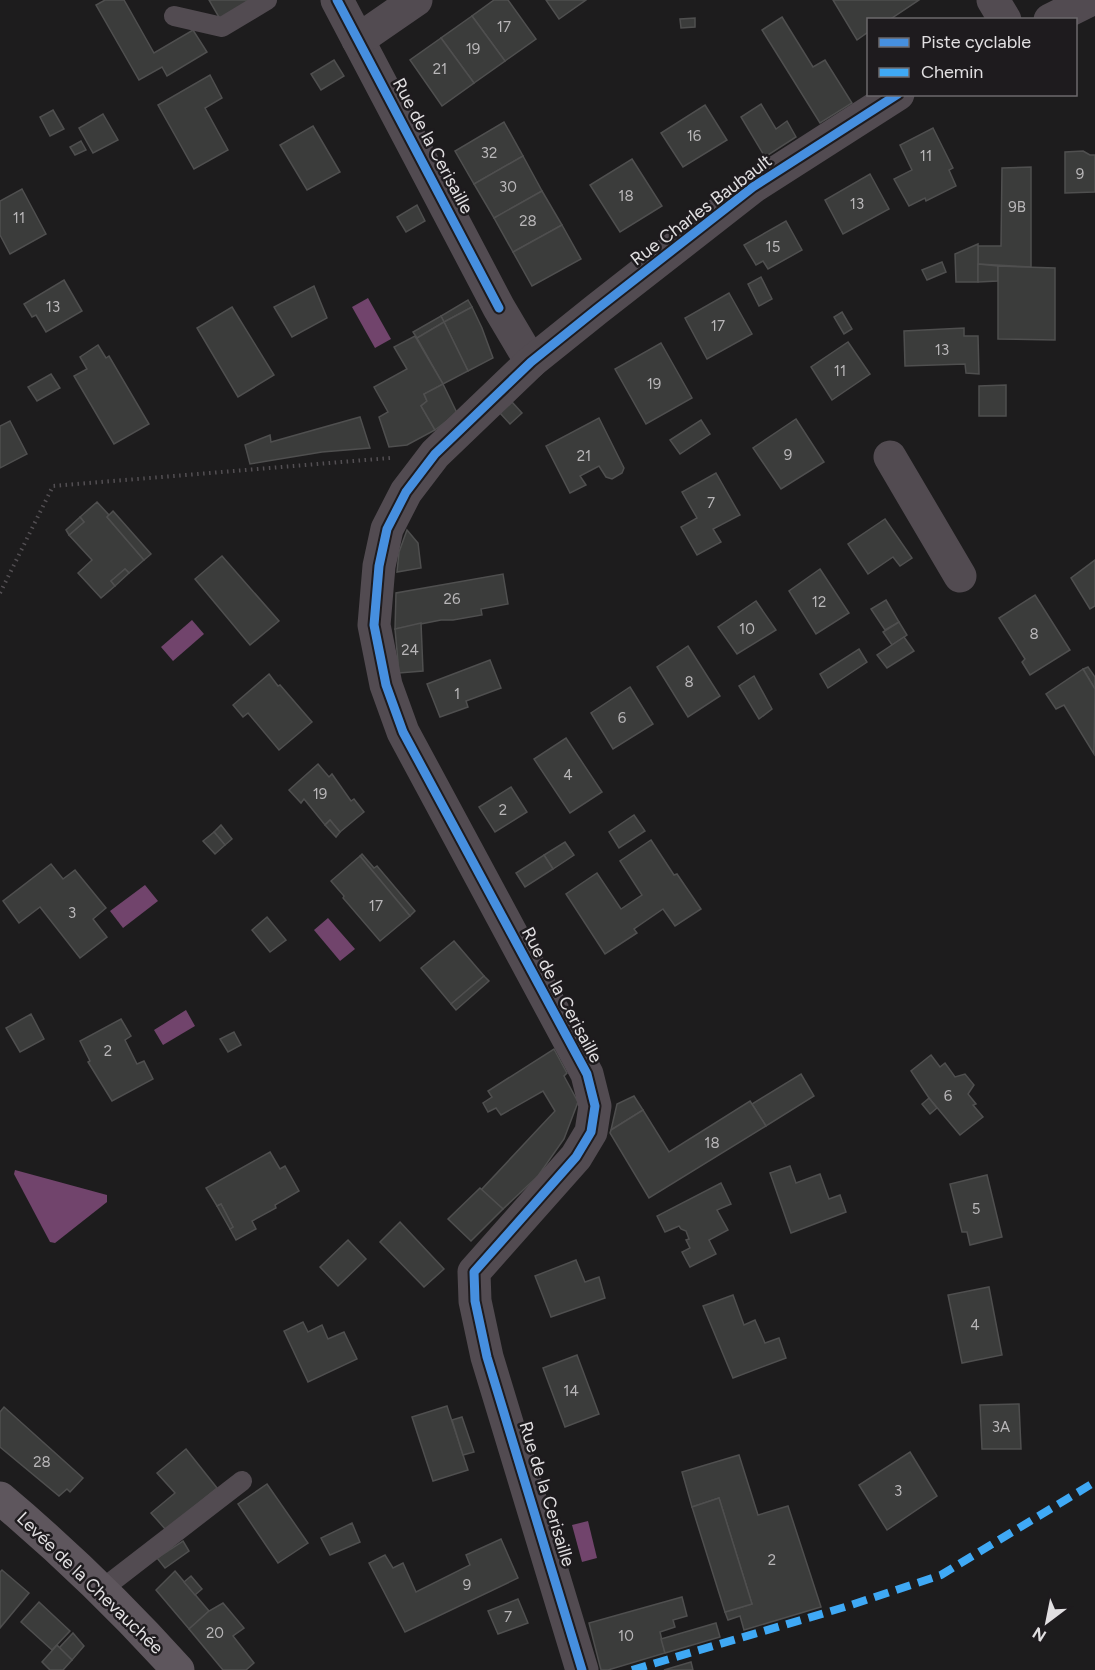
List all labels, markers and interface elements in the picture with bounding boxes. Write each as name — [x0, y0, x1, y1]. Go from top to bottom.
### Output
house number: 17 — [497, 18, 511, 36]
legend — [867, 18, 1077, 96]
text: Piste cyclable — [921, 31, 1031, 53]
house number: 19 — [466, 40, 480, 58]
house number: 21 — [433, 60, 447, 78]
text: Chemin — [921, 61, 983, 83]
street label: Rue de la Cerisaille — [388, 74, 478, 218]
house number: 16 — [687, 127, 702, 145]
house number: 32 — [481, 144, 497, 162]
house number: 11 — [920, 147, 932, 165]
street label: Rue Charles Baubault — [626, 150, 776, 270]
house number: 9 — [1076, 165, 1084, 183]
house number: 30 — [499, 178, 517, 196]
house number: 18 — [618, 187, 634, 205]
house number: 13 — [850, 195, 864, 213]
house number: 9B — [1008, 198, 1026, 216]
house number: 11 — [13, 209, 25, 227]
house number: 28 — [519, 212, 537, 230]
house number: 15 — [766, 238, 780, 256]
house number: 13 — [46, 298, 60, 316]
house number: 17 — [711, 317, 725, 335]
house number: 13 — [935, 341, 949, 359]
house number: 11 — [834, 362, 846, 380]
house number: 19 — [647, 375, 661, 393]
house number: 9 — [784, 446, 792, 464]
house number: 21 — [577, 447, 591, 465]
house number: 7 — [707, 494, 715, 512]
house number: 26 — [444, 590, 461, 608]
house number: 12 — [812, 593, 826, 611]
house number: 10 — [739, 620, 755, 638]
house number: 8 — [1029, 625, 1039, 643]
house number: 24 — [401, 641, 419, 659]
house number: 8 — [684, 673, 694, 691]
house number: 1 — [454, 685, 460, 703]
house number: 6 — [618, 709, 627, 727]
house number: 4 — [563, 766, 573, 784]
house number: 19 — [313, 785, 327, 803]
house number: 2 — [499, 801, 507, 819]
house number: 17 — [369, 897, 383, 915]
house number: 3 — [68, 904, 76, 922]
street label: Rue de la Cerisaille — [517, 923, 607, 1067]
house number: 2 — [104, 1042, 112, 1060]
house number: 6 — [944, 1087, 953, 1105]
house number: 18 — [704, 1134, 720, 1152]
house number: 5 — [972, 1200, 980, 1218]
house number: 4 — [970, 1316, 980, 1334]
house number: 14 — [563, 1382, 579, 1400]
house number: 3A — [992, 1418, 1010, 1436]
street label: Rue de la Cerisaille — [514, 1419, 580, 1569]
house number: 28 — [33, 1453, 51, 1471]
house number: 3 — [894, 1482, 902, 1500]
street label: Levée de la Chevauchée — [12, 1507, 168, 1659]
house number: 2 — [768, 1551, 776, 1569]
house number: 9 — [463, 1576, 471, 1594]
north arrow — [1017, 1592, 1077, 1652]
house number: 7 — [504, 1608, 512, 1626]
text: N — [1029, 1623, 1050, 1646]
house number: 20 — [206, 1624, 224, 1642]
house number: 10 — [618, 1627, 634, 1645]

